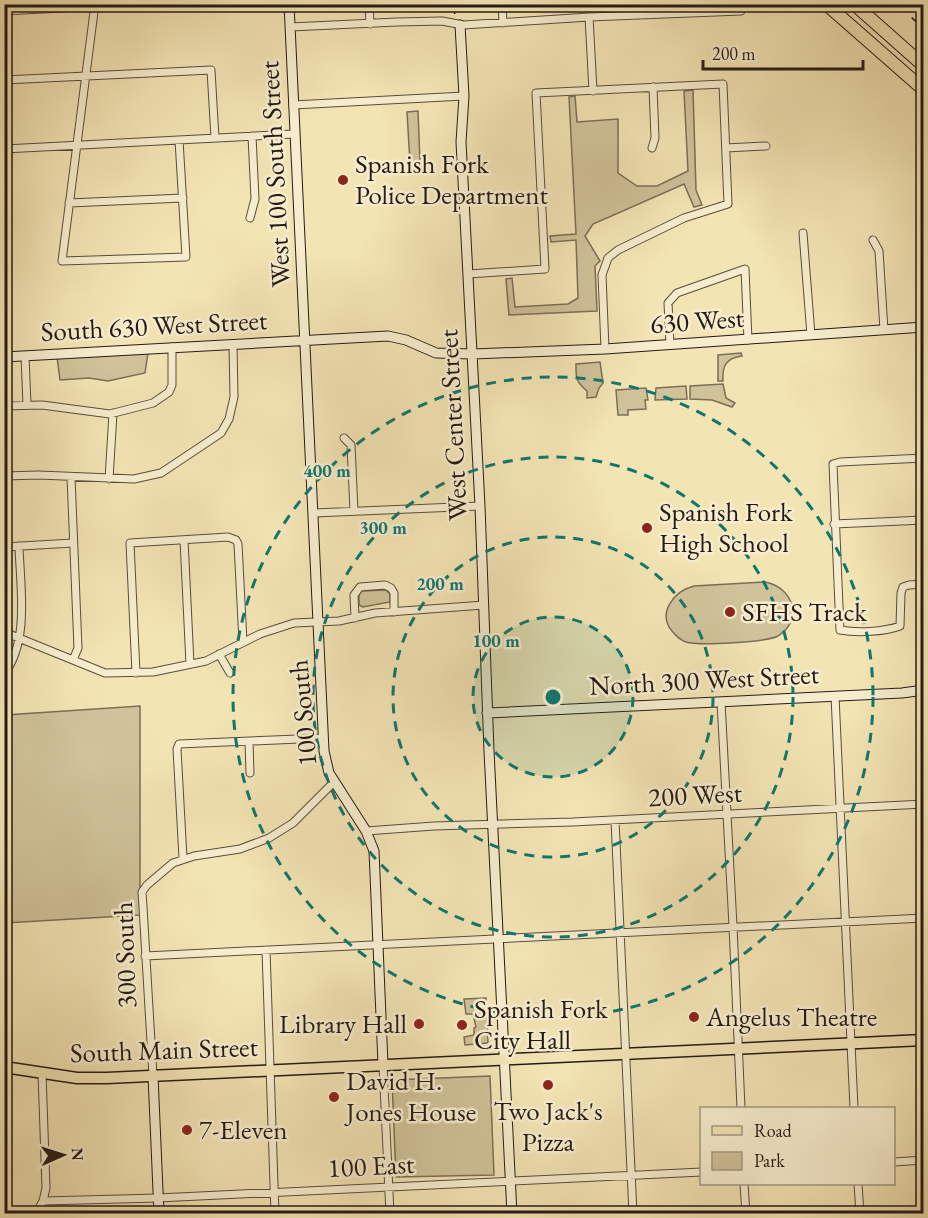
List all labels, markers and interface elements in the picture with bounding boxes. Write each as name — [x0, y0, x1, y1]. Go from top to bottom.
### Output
scale bar — [703, 33, 864, 71]
text: 200 m — [712, 42, 756, 65]
street label: West 100 South Street — [251, 59, 298, 288]
place label: Spanish Fork Police Department — [355, 146, 548, 212]
marker: Spanish Fork Police Department — [336, 173, 350, 187]
street label: 630 West — [649, 300, 746, 341]
street label: South 630 West Street — [40, 302, 269, 349]
street label: West Center Street — [430, 328, 475, 522]
text: 400 m — [303, 459, 351, 482]
place label: Spanish Fork High School — [659, 494, 793, 560]
text: 300 m — [359, 516, 407, 539]
marker: Spanish Fork High School — [640, 521, 654, 535]
text: 200 m — [416, 572, 464, 595]
place label: SFHS Track — [742, 594, 867, 629]
marker: SFHS Track — [723, 605, 737, 619]
text: 100 m — [472, 629, 520, 652]
street label: North 300 West Street — [588, 656, 820, 703]
street label: 100 South — [280, 658, 325, 768]
centre of rings — [543, 687, 563, 707]
street label: 200 West — [647, 775, 743, 814]
street label: 300 South — [105, 901, 144, 1009]
place label: Spanish Fork City Hall — [474, 991, 608, 1057]
place label: Angelus Theatre — [705, 999, 877, 1034]
place label: Library Hall — [279, 1006, 407, 1041]
marker: Angelus Theatre — [687, 1010, 701, 1024]
marker: Library Hall — [412, 1017, 426, 1031]
marker: Spanish Fork City Hall — [455, 1018, 469, 1032]
street label: South Main Street — [69, 1029, 259, 1070]
place label: David H. Jones House — [344, 1063, 476, 1129]
marker: Two Jack's Pizza — [541, 1078, 555, 1092]
marker: David H. Jones House — [327, 1090, 341, 1104]
place label: Two Jack's Pizza — [493, 1093, 603, 1159]
legend — [700, 1107, 895, 1185]
place label: 7-Eleven — [199, 1112, 288, 1147]
text: Road — [754, 1119, 793, 1142]
marker: 7-Eleven — [180, 1123, 194, 1137]
north arrow — [33, 1125, 93, 1185]
street label: 100 East — [327, 1146, 416, 1185]
text: N — [67, 1147, 88, 1161]
text: Park — [754, 1149, 785, 1172]

